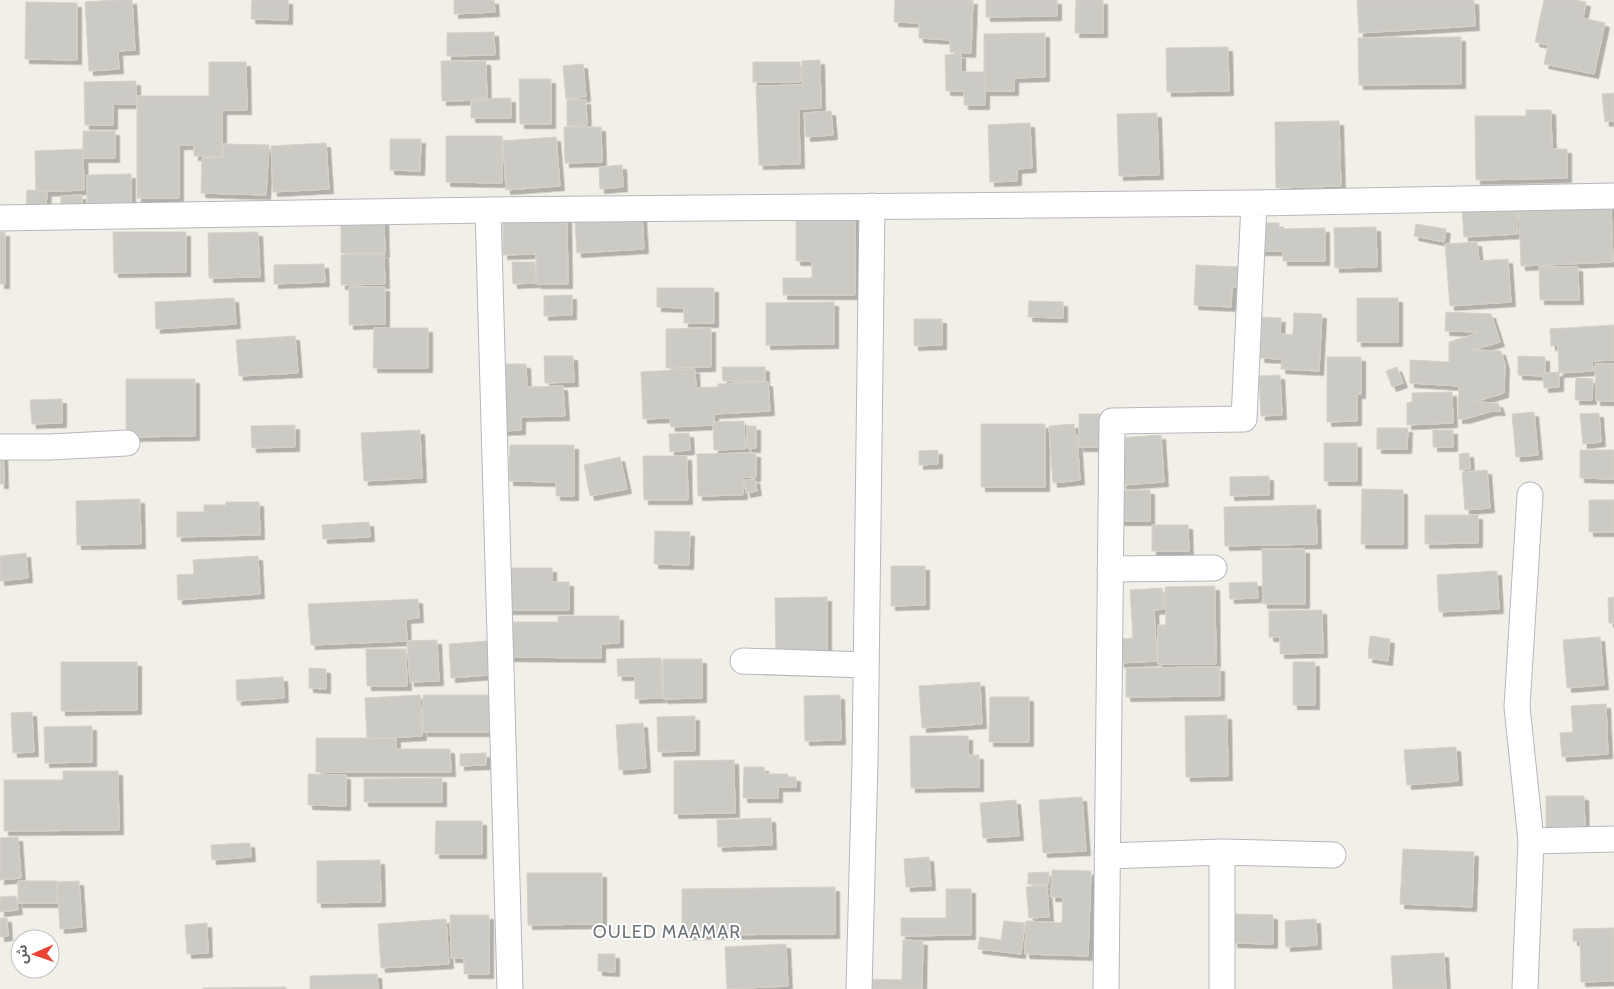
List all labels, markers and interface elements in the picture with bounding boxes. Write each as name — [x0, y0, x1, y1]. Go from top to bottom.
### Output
district label: OULED MAAMAR — [593, 921, 741, 943]
north arrow — [10, 929, 60, 979]
text: ش — [13, 945, 31, 964]

